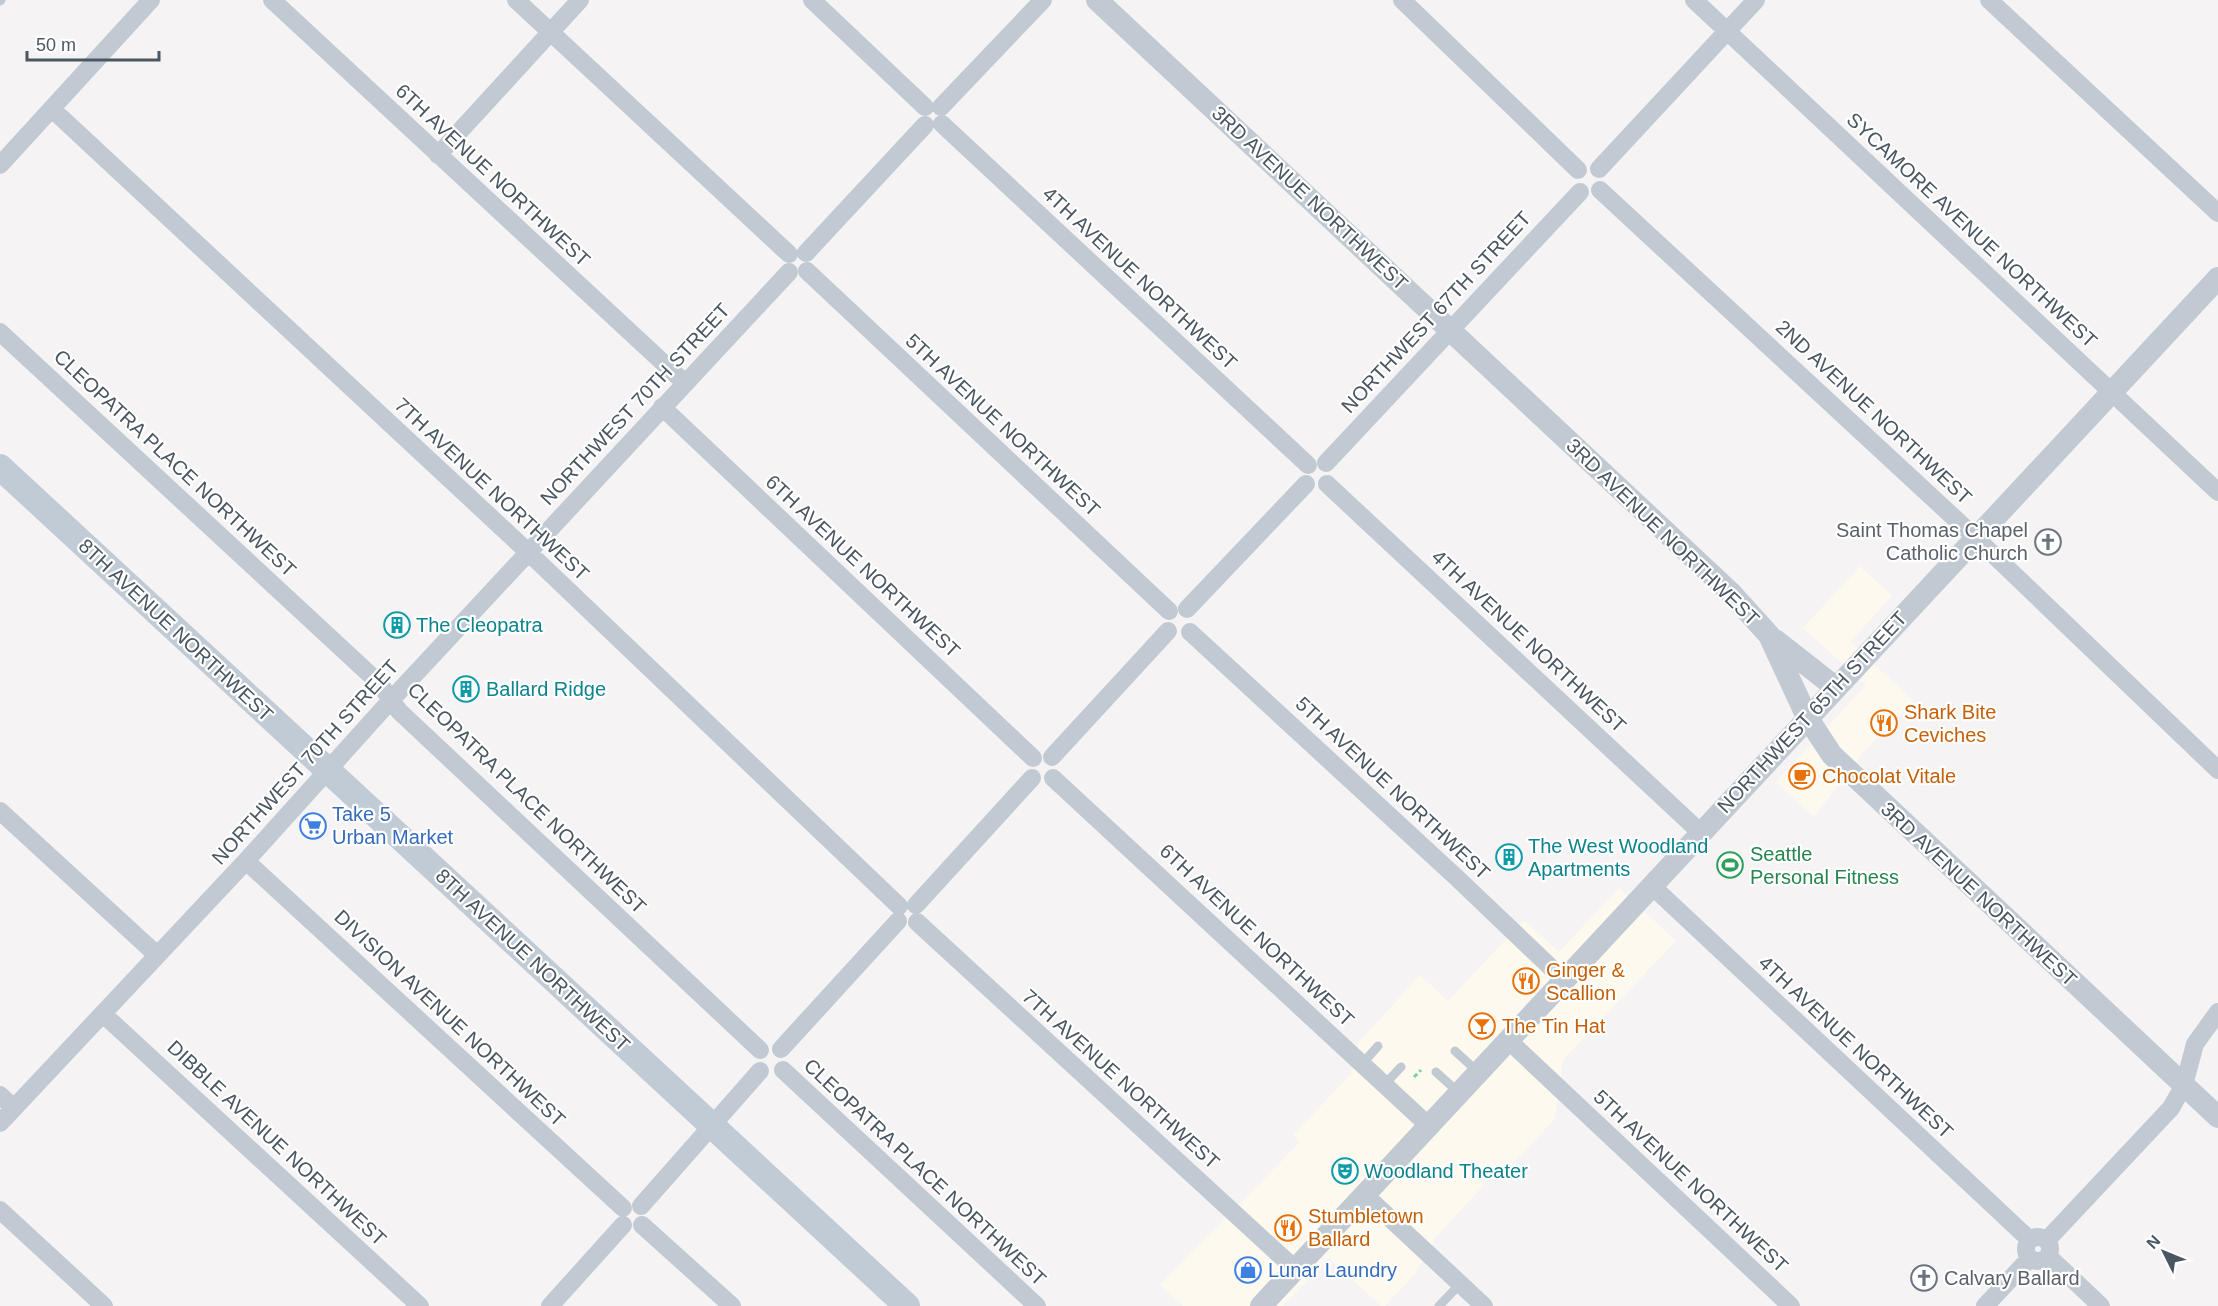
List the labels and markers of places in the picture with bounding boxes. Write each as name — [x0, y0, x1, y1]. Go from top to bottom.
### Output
place label: Saint Thomas Chapel Catholic Church — [1836, 519, 2028, 564]
church icon: Saint Thomas Chapel Catholic Church — [2033, 527, 2063, 557]
building icon: The Cleopatra — [382, 610, 412, 640]
place label: The Cleopatra — [416, 614, 544, 636]
building icon: Ballard Ridge — [451, 674, 481, 704]
place label: Ballard Ridge — [486, 678, 606, 700]
place label: Shark Bite Ceviches — [1904, 701, 1996, 746]
restaurant icon: Shark Bite Ceviches — [1869, 708, 1899, 738]
cafe icon: Chocolat Vitale — [1787, 761, 1817, 791]
place label: Chocolat Vitale — [1822, 765, 1956, 787]
place label: Take 5 Urban Market — [332, 803, 454, 848]
supermarket icon: Take 5 Urban Market — [298, 811, 328, 841]
place label: The West Woodland Apartments — [1528, 835, 1708, 880]
building icon: The West Woodland Apartments — [1494, 842, 1524, 872]
place label: Seattle Personal Fitness — [1750, 843, 1899, 888]
sports icon: Seattle Personal Fitness — [1715, 850, 1745, 880]
place label: Ginger & Scallion — [1546, 959, 1626, 1004]
restaurant icon: Ginger & Scallion — [1511, 966, 1541, 996]
bar icon: The Tin Hat — [1467, 1011, 1497, 1041]
place label: The Tin Hat — [1502, 1015, 1606, 1037]
theatre icon: Woodland Theater — [1330, 1156, 1360, 1186]
place label: Woodland Theater — [1364, 1160, 1528, 1182]
place label: Stumbletown Ballard — [1308, 1205, 1424, 1250]
restaurant icon: Stumbletown Ballard — [1273, 1213, 1303, 1243]
shop icon: Lunar Laundry — [1233, 1255, 1263, 1285]
place label: Lunar Laundry — [1268, 1259, 1397, 1281]
church icon: Calvary Ballard — [1909, 1263, 1939, 1293]
place label: Calvary Ballard — [1944, 1267, 2080, 1289]

